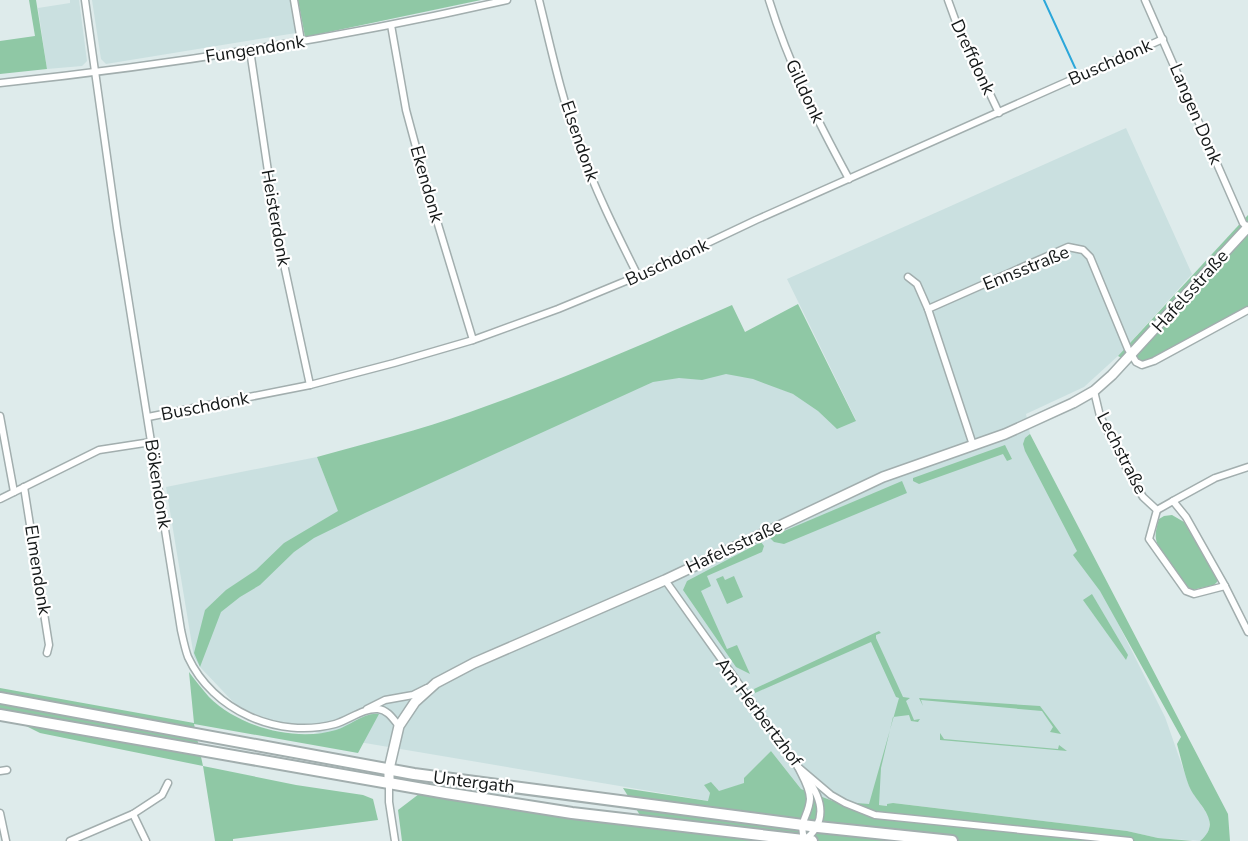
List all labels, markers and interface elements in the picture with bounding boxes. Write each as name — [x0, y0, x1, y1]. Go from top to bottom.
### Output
street label: Dreffdonk — [945, 15, 1001, 99]
street label: Fungendonk — [204, 29, 307, 69]
street label: Buschdonk — [1064, 32, 1157, 91]
street label: Gilldonk — [780, 55, 831, 128]
street label: Langen Donk — [1164, 60, 1228, 169]
street label: Elsendonk — [555, 97, 605, 186]
street label: Ekendonk — [405, 143, 450, 226]
street label: Heisterdonk — [256, 168, 296, 269]
street label: Buschdonk — [621, 232, 713, 292]
street label: Ennsstraße — [979, 240, 1073, 296]
street label: Hafelsstraße — [1146, 244, 1234, 338]
street label: Buschdonk — [159, 386, 252, 426]
street label: Lechstraße — [1091, 408, 1153, 498]
street label: Bökendonk — [139, 437, 177, 532]
street label: Hafelsstraße — [682, 513, 786, 579]
street label: Elmendonk — [19, 523, 57, 618]
street label: Am Herbertzhof — [710, 653, 808, 772]
street label: Untergath — [432, 765, 516, 799]

